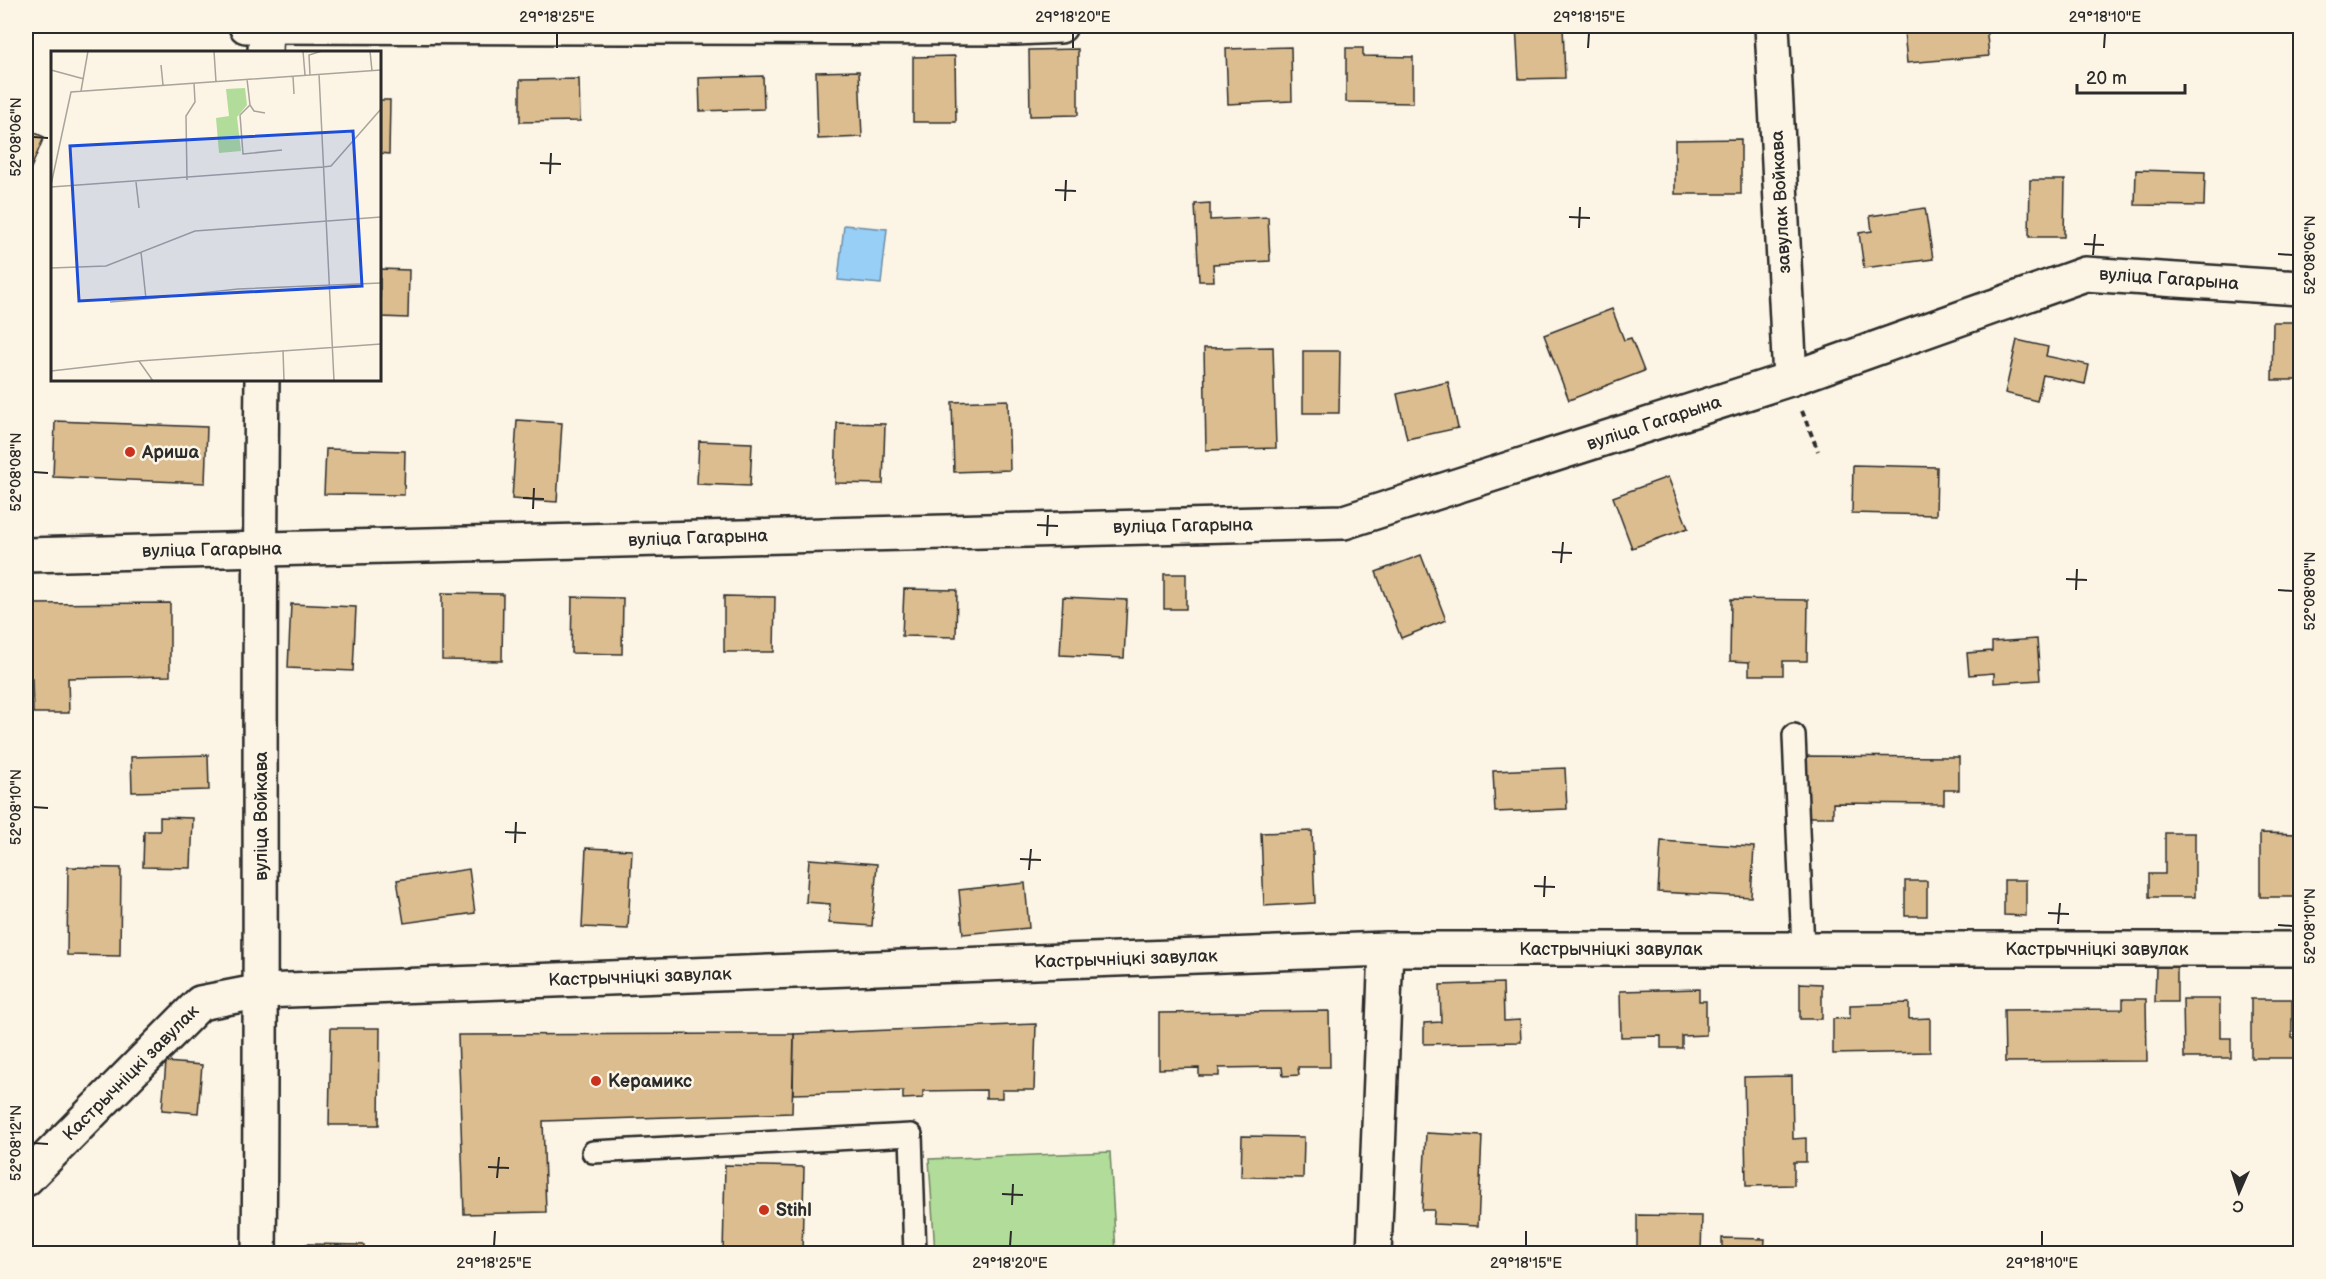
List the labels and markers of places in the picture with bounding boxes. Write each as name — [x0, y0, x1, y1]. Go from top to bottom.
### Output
place label: Ариша — [141, 442, 199, 463]
marker: Ариша — [123, 445, 137, 459]
place label: Керамикс — [608, 1071, 692, 1092]
marker: Керамикс — [589, 1074, 603, 1088]
place label: Stihl — [776, 1200, 812, 1221]
marker: Stihl — [757, 1203, 771, 1217]

